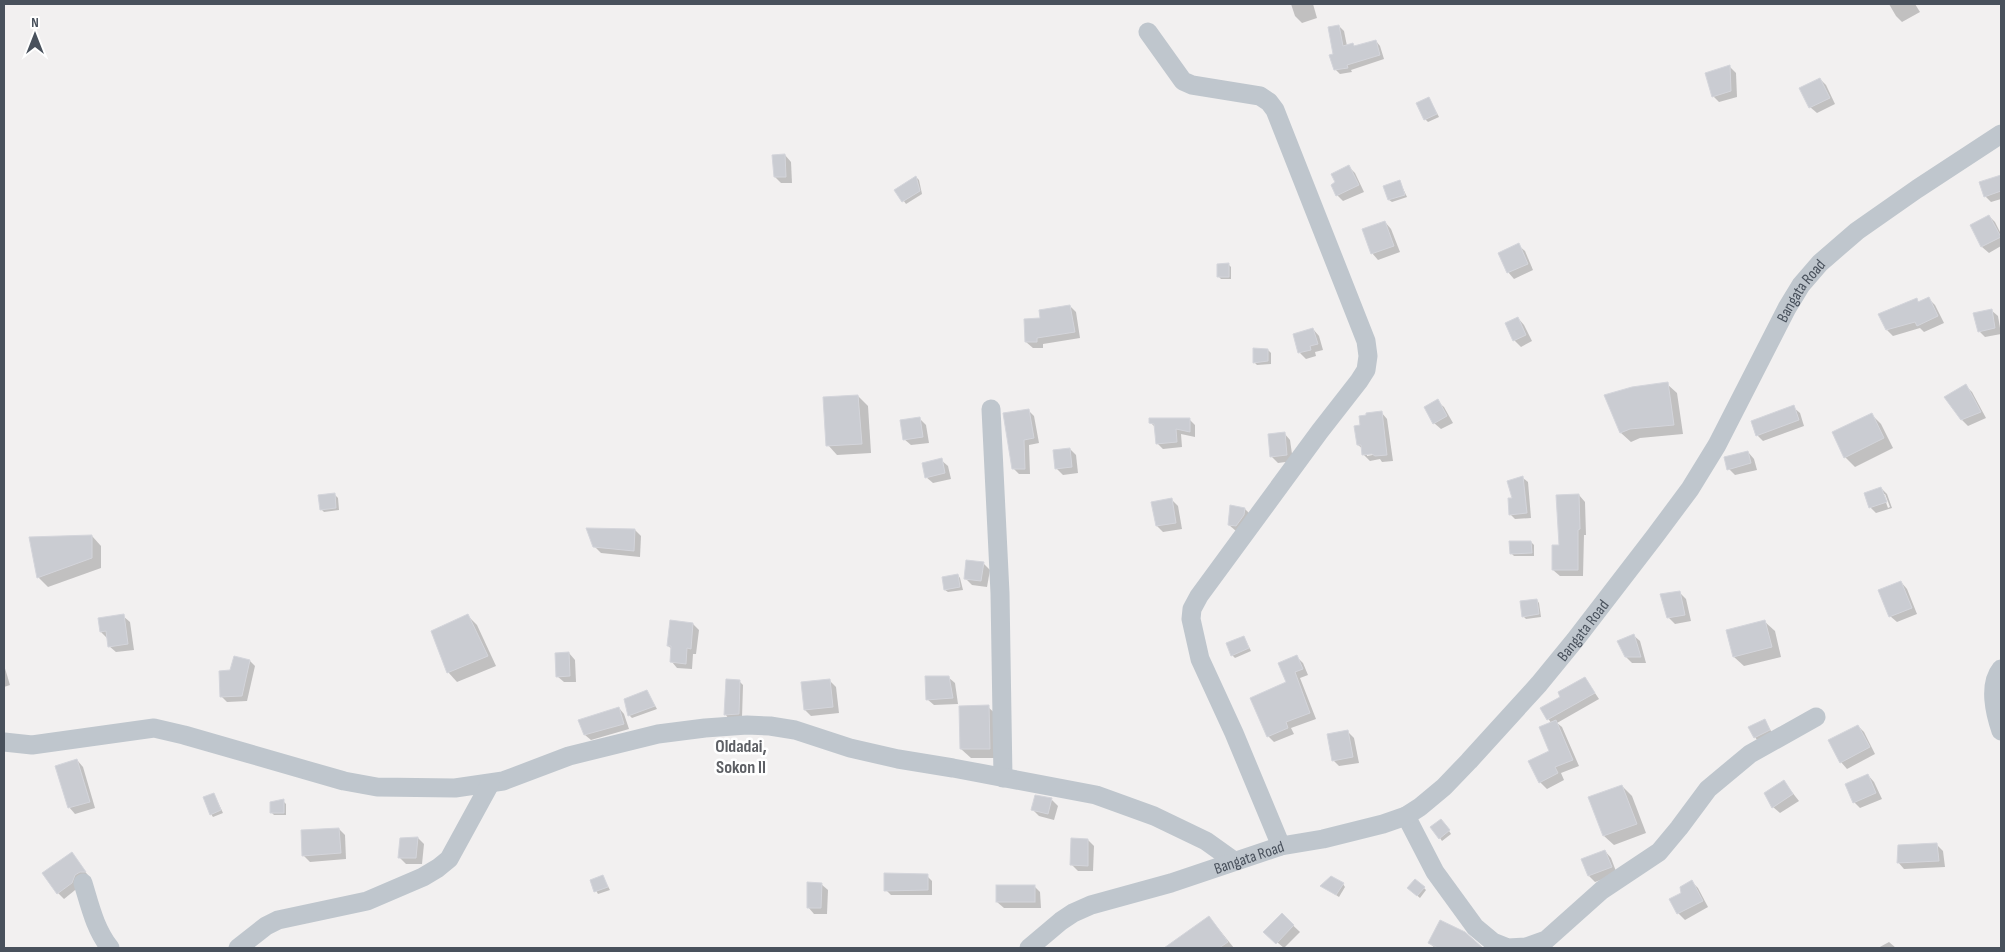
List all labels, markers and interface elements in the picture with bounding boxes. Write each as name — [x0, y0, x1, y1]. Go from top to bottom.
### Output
north arrow — [10, 10, 60, 60]
text: N — [31, 14, 39, 31]
street label: Bangata Road — [1773, 256, 1830, 326]
street label: Bangata Road — [1554, 596, 1613, 666]
district label: Oldadai, Sokon II — [715, 736, 767, 778]
street label: Bangata Road — [1212, 838, 1287, 879]

